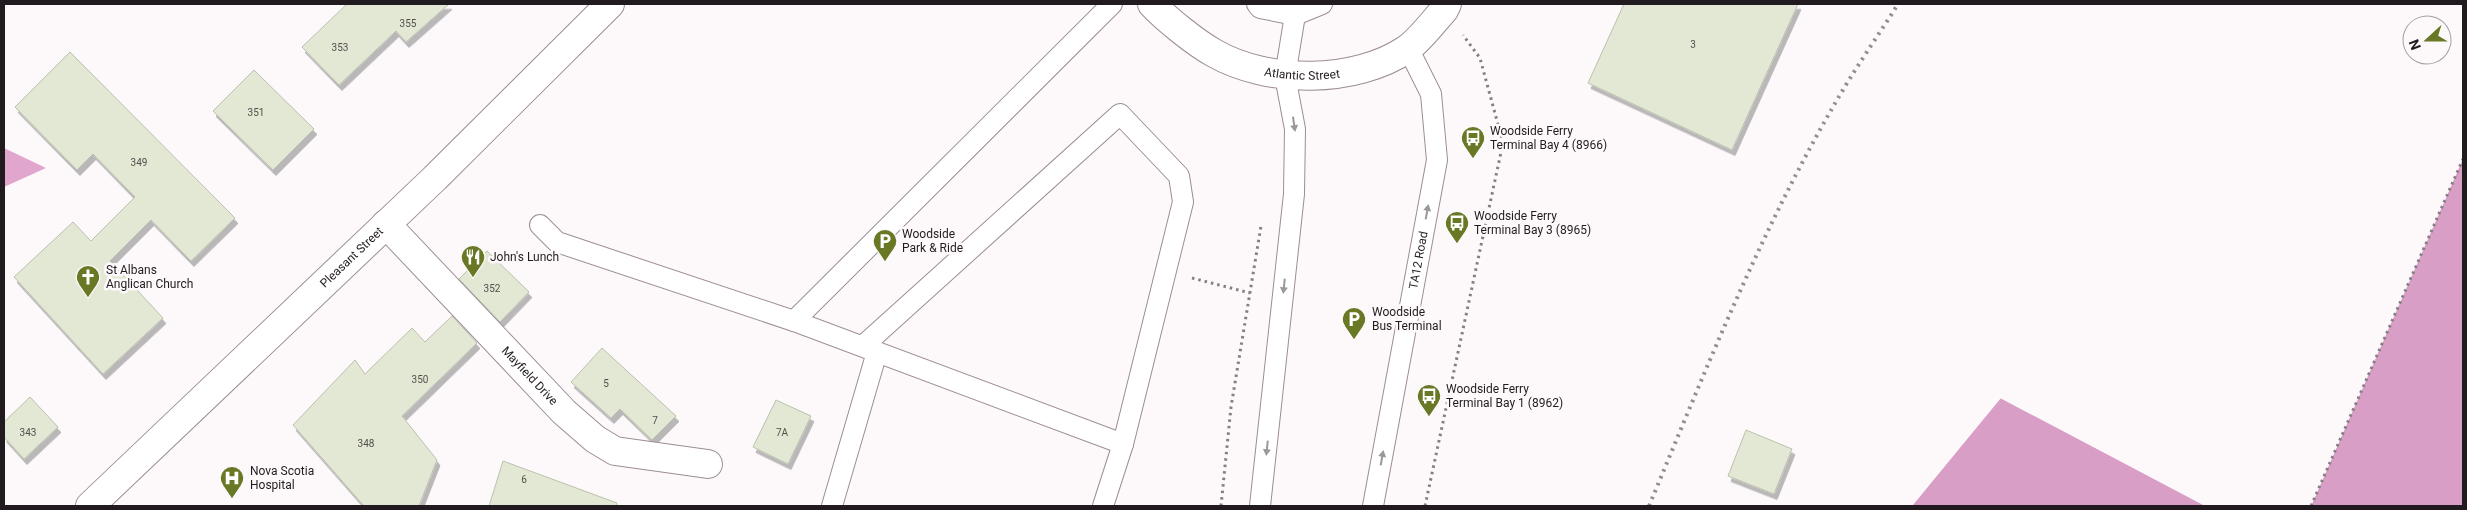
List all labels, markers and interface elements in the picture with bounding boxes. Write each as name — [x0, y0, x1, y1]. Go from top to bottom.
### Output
north arrow — [2402, 15, 2452, 65]
house number: 355 — [400, 18, 417, 29]
text: N — [2406, 37, 2424, 52]
house number: 3 — [1690, 39, 1696, 50]
house number: 353 — [332, 42, 348, 53]
street label: Atlantic Street — [1263, 65, 1341, 83]
house number: 351 — [248, 107, 264, 118]
one-way arrow — [1290, 117, 1298, 133]
place label: Woodside Ferry Terminal Bay 4 (8966) — [1490, 124, 1607, 152]
bus stop icon: Woodside Ferry Terminal Bay 4 (8966) — [1460, 125, 1486, 159]
house number: 349 — [131, 157, 147, 168]
one-way arrow — [1424, 204, 1432, 220]
place label: Woodside Ferry Terminal Bay 3 (8965) — [1474, 209, 1591, 237]
bus stop icon: Woodside Ferry Terminal Bay 3 (8965) — [1444, 210, 1470, 244]
street label: Pleasant Street — [317, 224, 386, 290]
place label: Woodside Park & Ride — [902, 227, 963, 255]
parking icon: Woodside Park & Ride — [872, 228, 898, 262]
street label: TA12 Road — [1406, 230, 1431, 290]
restaurant icon: John's Lunch — [460, 244, 486, 278]
place label: John's Lunch — [490, 250, 559, 264]
place label: St Albans Anglican Church — [106, 263, 193, 291]
church icon: St Albans Anglican Church — [75, 264, 101, 298]
one-way arrow — [1280, 278, 1288, 294]
house number: 352 — [484, 283, 501, 294]
place label: Woodside Bus Terminal — [1372, 305, 1442, 333]
parking icon: Woodside Bus Terminal — [1341, 306, 1367, 340]
street label: Mayfield Drive — [499, 344, 561, 408]
house number: 350 — [412, 374, 429, 385]
house number: 5 — [603, 378, 609, 389]
place label: Woodside Ferry Terminal Bay 1 (8962) — [1446, 382, 1563, 410]
bus stop icon: Woodside Ferry Terminal Bay 1 (8962) — [1416, 383, 1442, 417]
house number: 7 — [652, 415, 658, 426]
house number: 343 — [20, 427, 36, 438]
house number: 7A — [776, 427, 789, 438]
house number: 348 — [358, 438, 375, 449]
one-way arrow — [1262, 440, 1270, 456]
one-way arrow — [1379, 450, 1387, 466]
place label: Nova Scotia Hospital — [250, 464, 314, 492]
hospital icon: Nova Scotia Hospital — [219, 465, 245, 499]
house number: 6 — [521, 474, 527, 485]

